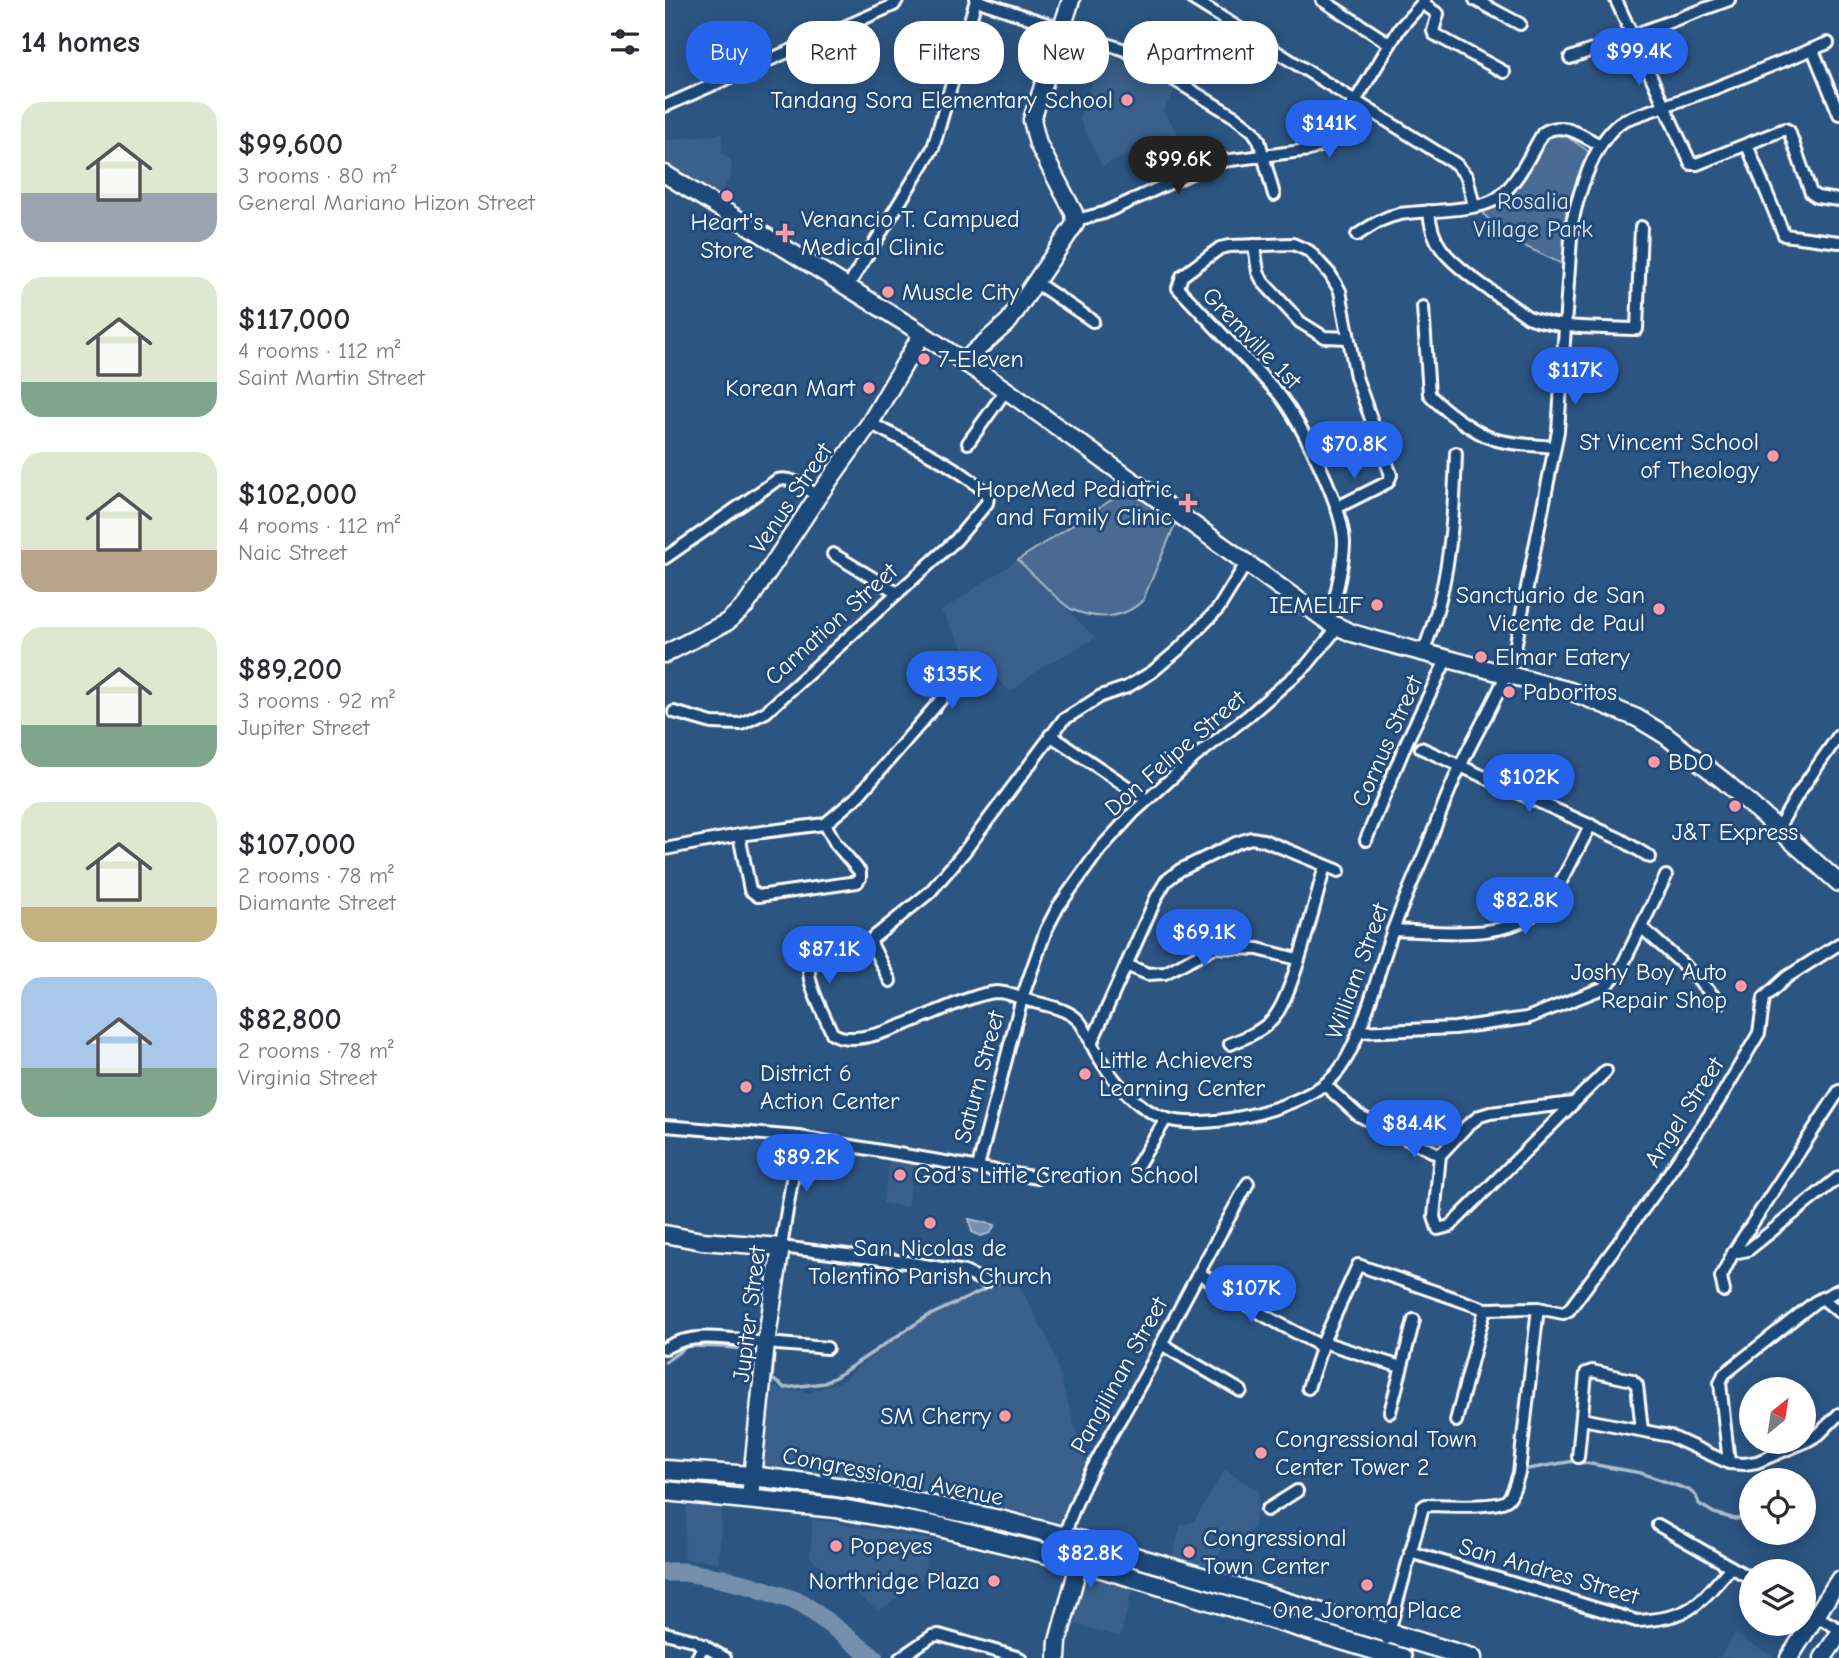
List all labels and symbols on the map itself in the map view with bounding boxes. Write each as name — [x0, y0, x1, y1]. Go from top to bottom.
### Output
pin: $99.4K — [1582, 28, 1696, 88]
place label: Tandang Sora Elementary School — [770, 86, 1113, 114]
marker: Tandang Sora Elementary School — [1119, 92, 1135, 108]
pin: $141K — [1280, 100, 1378, 160]
pin: $99.6K — [1121, 136, 1235, 196]
park label: Rosalia Village Park — [1473, 187, 1593, 243]
marker: Heart's Store — [719, 188, 735, 204]
place label: Venancio T. Campued Medical Clinic — [801, 205, 1020, 261]
place label: Heart's Store — [691, 208, 763, 264]
marker: Venancio T. Campued Medical Clinic — [775, 223, 795, 243]
place label: Muscle City — [902, 278, 1019, 306]
street label: Gremville 1st — [1197, 281, 1308, 395]
marker: Muscle City — [880, 284, 896, 300]
place label: 7-Eleven — [938, 345, 1024, 373]
pin: $117K — [1526, 348, 1624, 407]
marker: 7-Eleven — [916, 351, 932, 367]
place label: Korean Mart — [725, 374, 856, 402]
marker: Korean Mart — [861, 380, 877, 396]
pin: $70.8K — [1297, 421, 1411, 481]
place label: St Vincent School of Theology — [1579, 428, 1759, 484]
street label: Venus Street — [744, 437, 839, 559]
marker: St Vincent School of Theology — [1765, 448, 1781, 464]
place label: HopeMed Pediatric and Family Clinic — [976, 475, 1172, 531]
marker: HopeMed Pediatric and Family Clinic — [1178, 493, 1198, 513]
street label: Carnation Street — [759, 556, 904, 691]
place label: Sanctuario de San Vicente de Paul — [1456, 581, 1645, 637]
place label: IEMELIF — [1269, 591, 1363, 619]
marker: IEMELIF — [1369, 597, 1385, 613]
marker: Sanctuario de San Vicente de Paul — [1651, 601, 1667, 617]
place label: Elmar Eatery — [1495, 643, 1630, 671]
marker: Elmar Eatery — [1473, 649, 1489, 665]
pin: $135K — [903, 652, 1001, 711]
street label: Cornus Street — [1346, 670, 1429, 811]
place label: Paboritos — [1523, 678, 1617, 706]
street label: Don Felipe Street — [1099, 684, 1252, 822]
marker: Paboritos — [1501, 684, 1517, 700]
place label: BDO — [1668, 748, 1713, 776]
pin: $102K — [1480, 754, 1578, 814]
marker: BDO — [1646, 754, 1662, 770]
marker: J&T Express — [1727, 798, 1743, 814]
place label: J&T Express — [1672, 818, 1798, 846]
pin: $82.8K — [1468, 878, 1582, 937]
street label: William Street — [1319, 898, 1395, 1043]
pin: $69.1K — [1147, 909, 1261, 969]
pin: $87.1K — [772, 926, 886, 986]
place label: Joshy Boy Auto Repair Shop — [1571, 958, 1727, 1014]
marker: Joshy Boy Auto Repair Shop — [1733, 978, 1749, 994]
street label: Saturn Street — [948, 1007, 1010, 1146]
place label: Little Achievers Learning Center — [1099, 1046, 1265, 1102]
street label: Angel Street — [1638, 1051, 1730, 1172]
place label: District 6 Action Center — [760, 1059, 900, 1115]
marker: Little Achievers Learning Center — [1077, 1066, 1093, 1082]
marker: District 6 Action Center — [738, 1079, 754, 1095]
pin: $84.4K — [1357, 1100, 1471, 1160]
pin: $89.2K — [749, 1134, 863, 1194]
place label: God's Little Creation School — [914, 1161, 1199, 1189]
marker: God's Little Creation School — [892, 1167, 908, 1183]
marker: San Nicolas de Tolentino Parish Church — [922, 1215, 938, 1231]
place label: San Nicolas de Tolentino Parish Church — [808, 1234, 1052, 1290]
street label: Jupiter Street — [727, 1243, 771, 1384]
pin: $107K — [1202, 1266, 1300, 1325]
street label: Pangilinan Street — [1065, 1291, 1174, 1458]
north arrow — [1739, 1377, 1817, 1454]
place label: SM Cherry — [880, 1402, 991, 1430]
marker: SM Cherry — [997, 1408, 1013, 1424]
place label: Congressional Town Center Tower 2 — [1275, 1425, 1477, 1481]
street label: Congressional Avenue — [780, 1441, 1006, 1511]
marker: Congressional Town Center Tower 2 — [1253, 1445, 1269, 1461]
place label: Congressional Town Center — [1203, 1524, 1347, 1580]
pin: $82.8K — [1033, 1530, 1147, 1590]
place label: Popeyes — [850, 1532, 932, 1560]
street label: San Andres Street — [1456, 1532, 1643, 1610]
marker: Popeyes — [828, 1538, 844, 1554]
marker: Congressional Town Center — [1181, 1544, 1197, 1560]
place label: Northridge Plaza — [808, 1567, 980, 1595]
marker: Northridge Plaza — [986, 1573, 1002, 1589]
marker: One Joroma Place — [1359, 1577, 1375, 1593]
place label: One Joroma Place — [1272, 1596, 1462, 1624]

